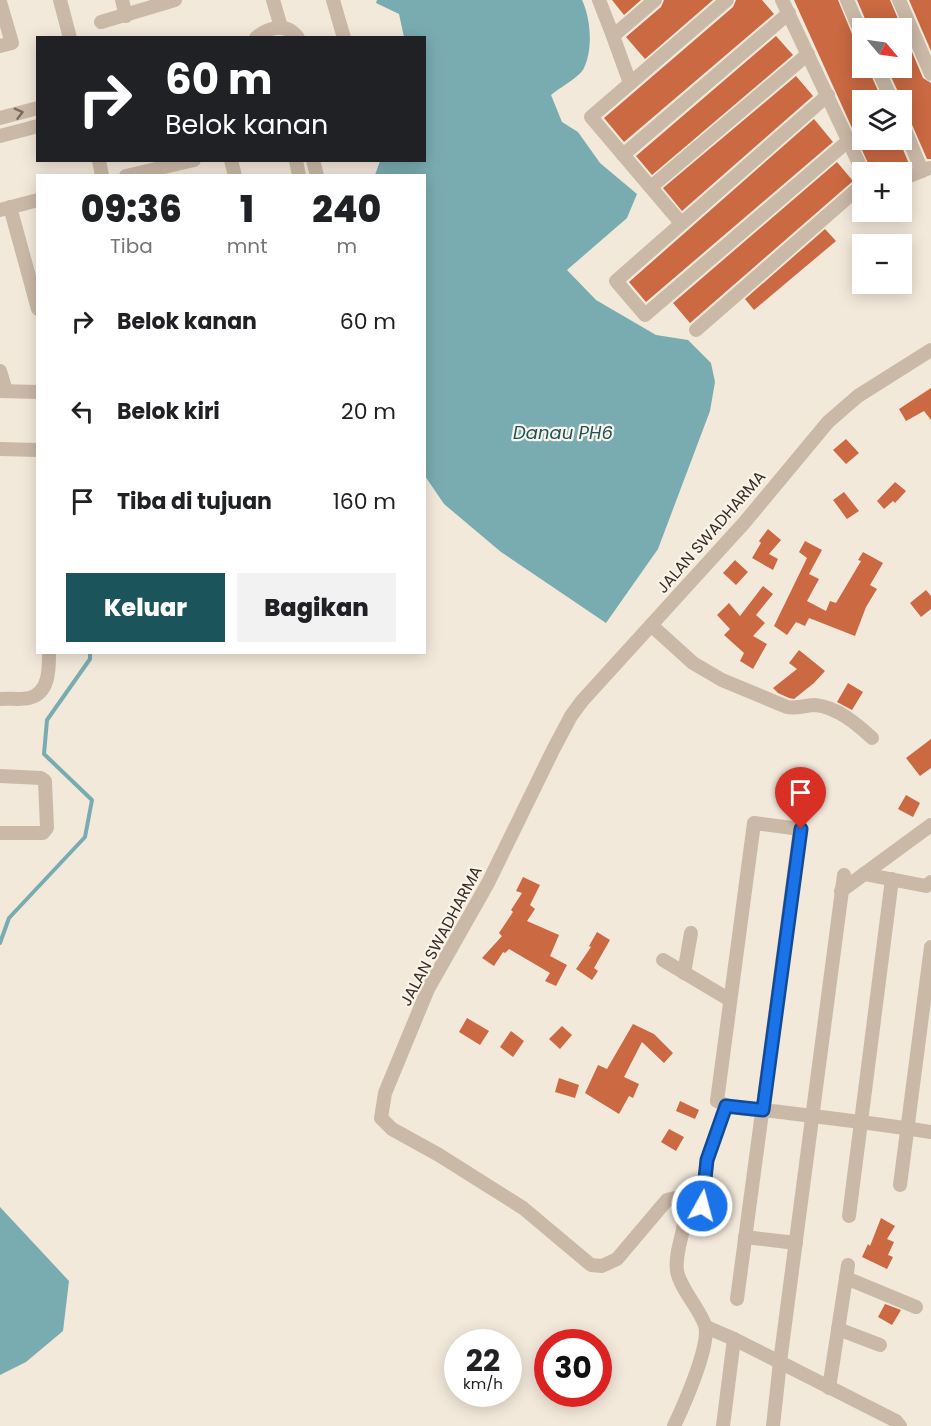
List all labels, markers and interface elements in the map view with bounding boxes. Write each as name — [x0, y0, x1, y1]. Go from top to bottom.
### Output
north arrow — [852, 18, 912, 78]
map controls — [852, 18, 912, 294]
text: 60 m — [165, 50, 273, 109]
icon: right — [66, 60, 144, 138]
button: layers — [852, 90, 912, 150]
text: Belok kanan — [165, 106, 328, 143]
one-way arrow — [13, 108, 24, 120]
button: + — [852, 162, 912, 222]
text: 09:36 — [81, 184, 182, 235]
text: 1 — [240, 184, 254, 235]
text: 240 — [312, 184, 381, 235]
text: Tiba — [110, 232, 153, 260]
text: mnt — [227, 232, 267, 260]
text: m — [336, 232, 357, 260]
button: − — [852, 234, 912, 294]
icon: right — [66, 305, 99, 338]
text: Belok kanan — [117, 306, 257, 337]
text: 60 m — [340, 306, 396, 337]
icon: left — [66, 395, 99, 428]
text: Belok kiri — [117, 396, 220, 427]
text: 20 m — [341, 396, 396, 427]
water label: Danau PH6 — [513, 420, 613, 445]
street label: JALAN SWADHARMA — [651, 466, 771, 598]
icon: arrive — [66, 485, 99, 518]
text: Tiba di tujuan — [117, 486, 272, 517]
text: 160 m — [333, 486, 396, 517]
button: Keluar — [66, 573, 225, 642]
button: Bagikan — [237, 573, 396, 642]
pin — [775, 767, 826, 829]
icon: arrive — [784, 776, 817, 809]
street label: JALAN SWADHARMA — [394, 862, 488, 1010]
position arrow — [670, 1174, 734, 1238]
speed limit sign: 30 — [534, 1329, 612, 1407]
text: 22 — [466, 1339, 500, 1382]
text: km/h — [463, 1373, 503, 1394]

